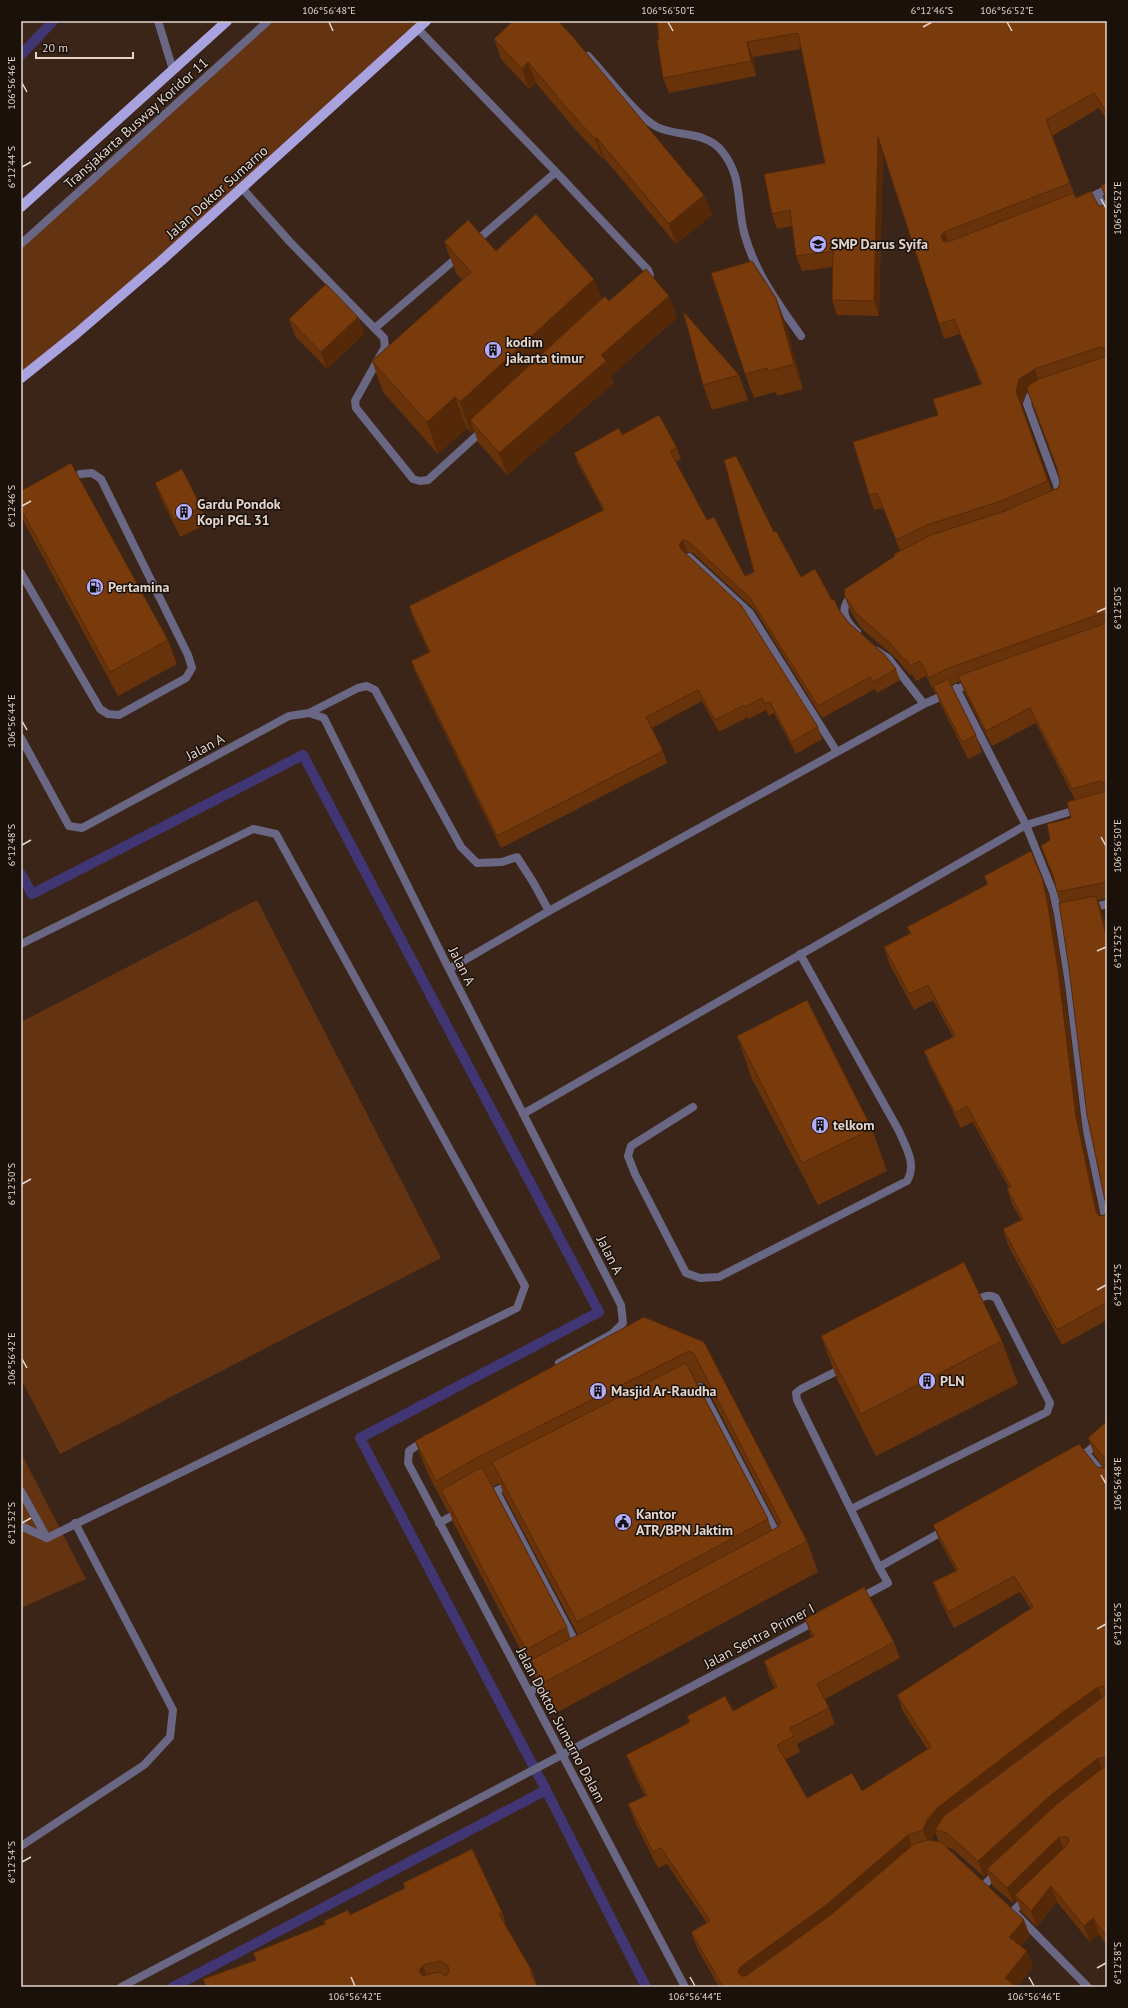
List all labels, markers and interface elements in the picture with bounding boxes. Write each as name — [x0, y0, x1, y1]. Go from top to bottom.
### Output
text: 106°56'48"E — [302, 4, 356, 17]
text: 106°56'50"E — [641, 4, 695, 17]
text: 6°12'46"S — [911, 4, 953, 17]
text: 106°56'52"E — [980, 4, 1034, 17]
scale bar — [36, 34, 133, 60]
text: 20 m — [42, 40, 68, 55]
street label: Transjakarta Busway Koridor 11 — [60, 53, 212, 193]
text: 106°56'46"E — [5, 56, 18, 110]
street label: Jalan Doktor Sumarno — [162, 142, 272, 243]
text: 6°12'44"S — [5, 146, 18, 188]
text: 106°56'52"E — [1111, 181, 1124, 235]
school or university icon: SMP Darus Syifa — [808, 234, 828, 254]
place label: SMP Darus Syifa — [831, 235, 928, 253]
place label: kodim jakarta timur — [505, 333, 584, 367]
building icon: kodim jakarta timur — [483, 340, 503, 360]
text: 6°12'46"S — [5, 485, 18, 527]
place label: Gardu Pondok Kopi PGL 31 — [197, 495, 281, 529]
building icon: Gardu Pondok Kopi PGL 31 — [174, 502, 194, 522]
fuel station icon: Pertamina — [85, 577, 105, 597]
place label: Pertamina — [108, 578, 169, 596]
text: 6°12'50"S — [1111, 587, 1124, 629]
text: 106°56'44"E — [5, 694, 18, 748]
street label: Jalan A — [182, 729, 228, 765]
text: 106°56'50"E — [1111, 819, 1124, 873]
text: 6°12'48"S — [5, 824, 18, 866]
text: 6°12'52"S — [1111, 926, 1124, 968]
street label: Jalan A — [444, 943, 480, 989]
building icon: telkom — [810, 1115, 830, 1135]
place label: telkom — [833, 1116, 875, 1134]
text: 6°12'50"S — [5, 1163, 18, 1205]
street label: Jalan A — [592, 1232, 628, 1278]
text: 6°12'54"S — [1111, 1264, 1124, 1306]
text: 106°56'42"E — [5, 1332, 18, 1386]
building icon: PLN — [917, 1371, 937, 1391]
place label: PLN — [940, 1372, 964, 1390]
building icon: Masjid Ar-Raudha — [588, 1381, 608, 1401]
place label: Masjid Ar-Raudha — [611, 1382, 717, 1400]
text: 106°56'48"E — [1111, 1457, 1124, 1511]
text: 6°12'52"S — [5, 1502, 18, 1544]
place label: Kantor ATR/BPN Jaktim — [636, 1505, 733, 1539]
public building icon: Kantor ATR/BPN Jaktim — [613, 1512, 633, 1532]
street label: Jalan Sentra Primer I — [700, 1599, 817, 1673]
text: 6°12'56"S — [1111, 1603, 1124, 1645]
street label: Jalan Doktor Sumarno Dalam — [512, 1644, 610, 1806]
text: 6°12'54"S — [5, 1841, 18, 1883]
text: 6°12'58"S — [1111, 1942, 1124, 1984]
text: 106°56'42"E — [328, 1990, 382, 2003]
text: 106°56'44"E — [668, 1990, 722, 2003]
text: 106°56'46"E — [1007, 1990, 1061, 2003]

